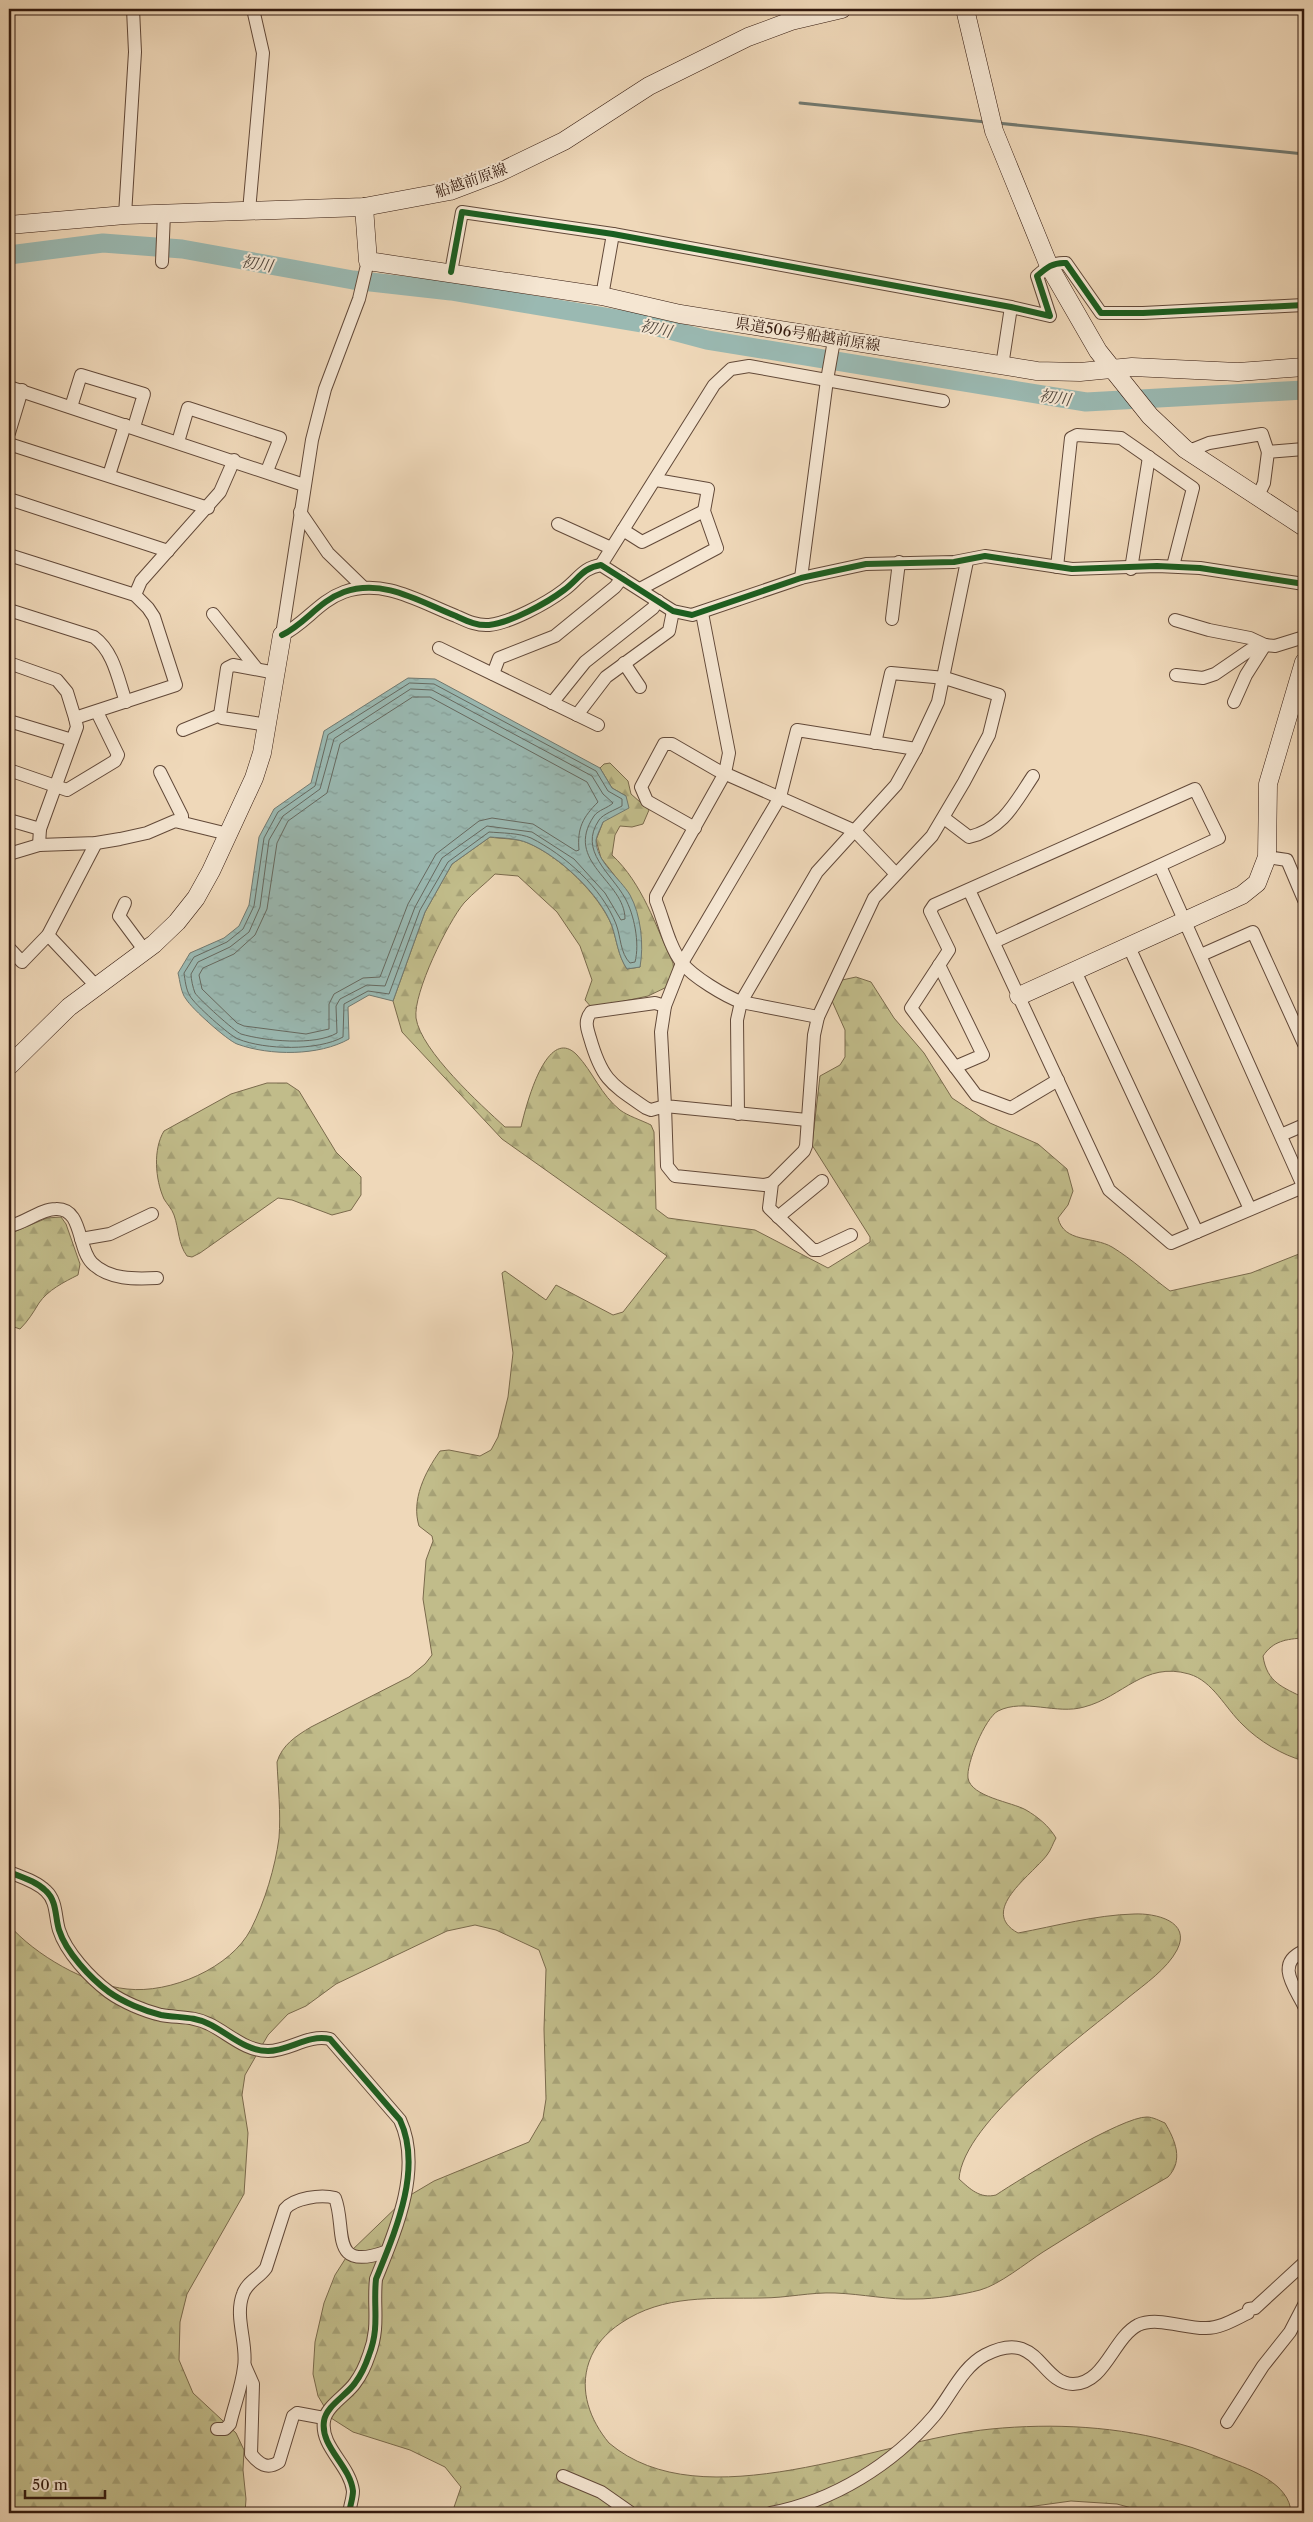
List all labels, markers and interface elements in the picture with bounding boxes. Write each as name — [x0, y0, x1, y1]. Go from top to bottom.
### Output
street label: 船越前原線 — [432, 159, 510, 201]
water label: 初川 — [239, 250, 276, 276]
street label: 県道506号船越前原線 — [734, 313, 882, 355]
water label: 初川 — [638, 315, 676, 342]
water label: 初川 — [1038, 385, 1074, 410]
scale bar — [25, 2467, 105, 2499]
text: 50 m — [32, 2475, 68, 2494]

